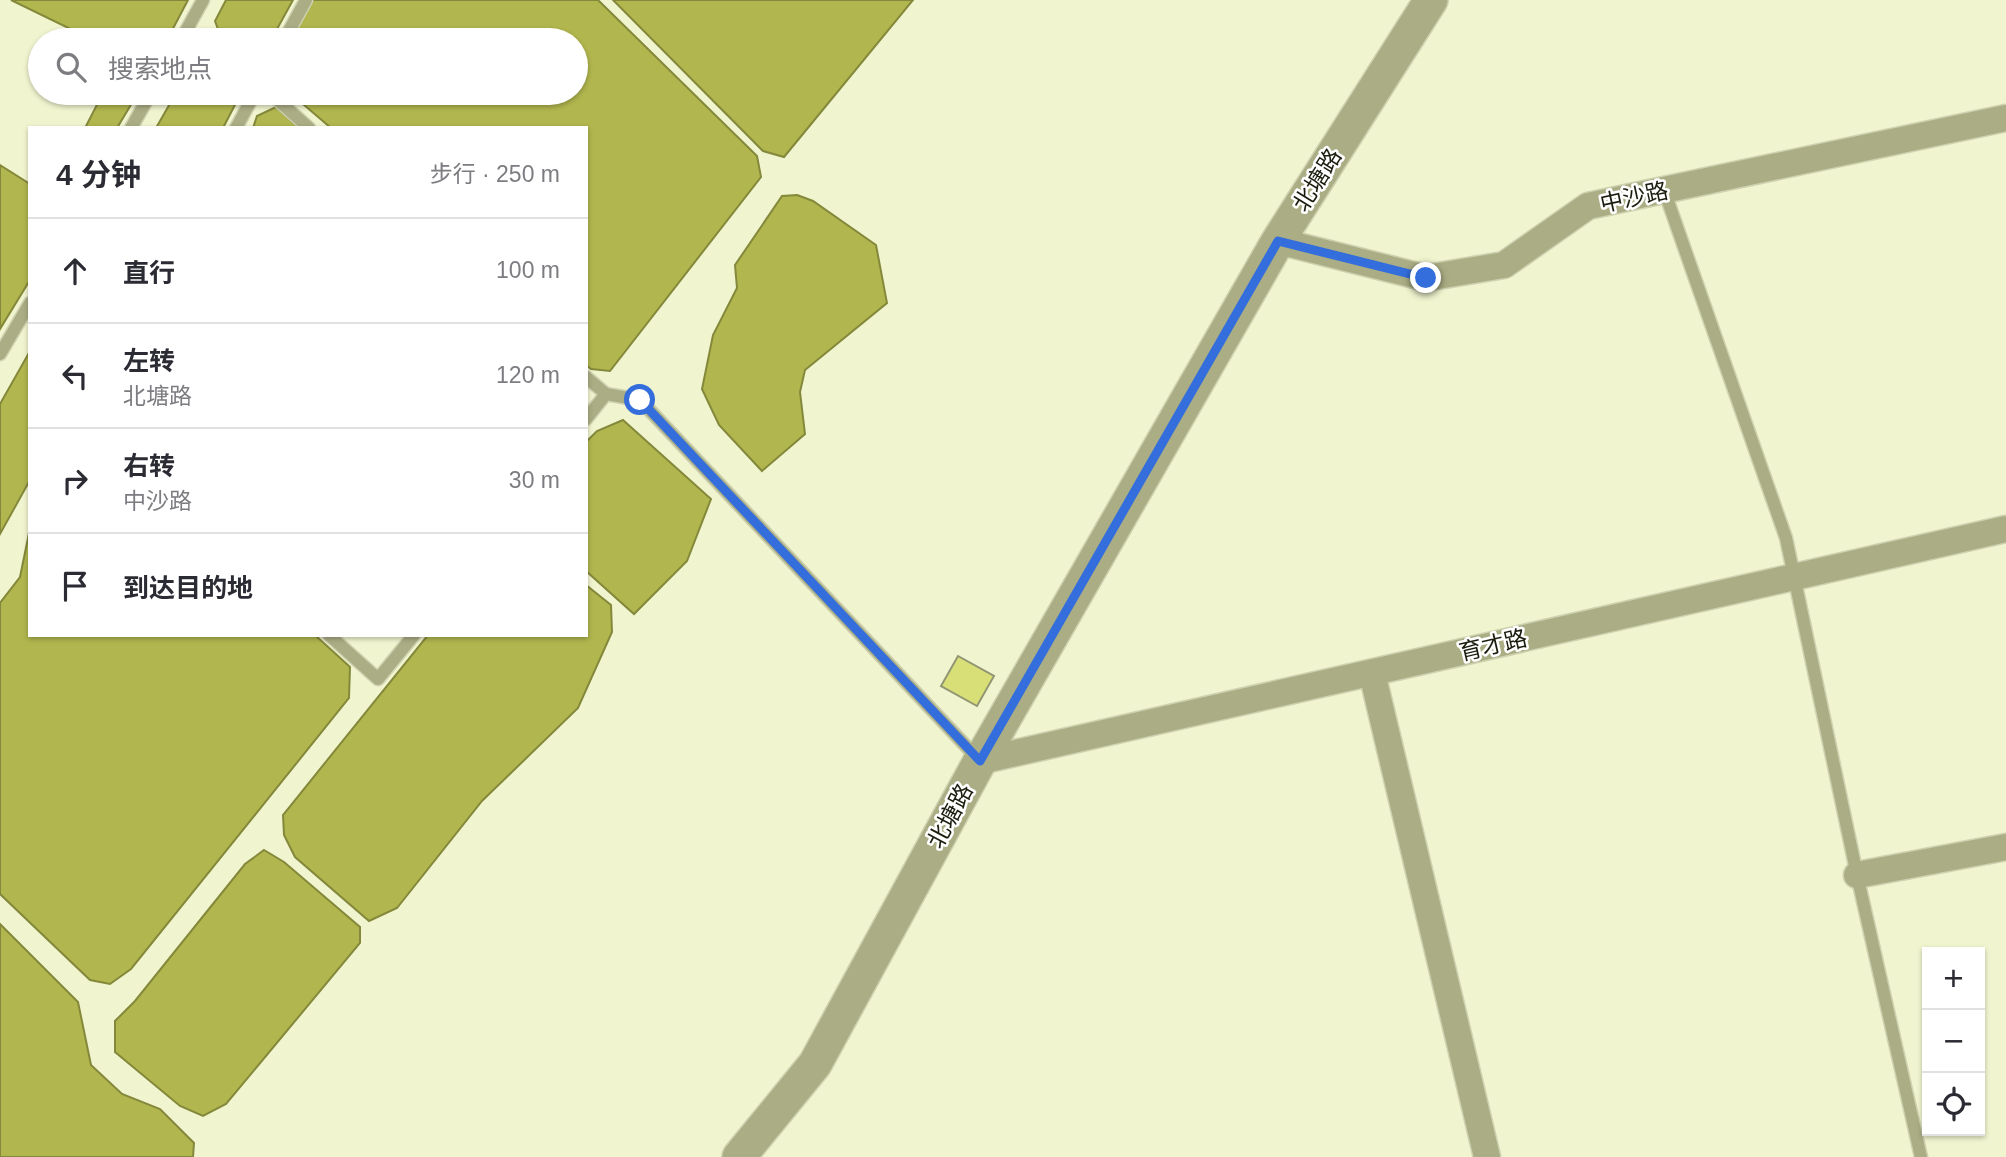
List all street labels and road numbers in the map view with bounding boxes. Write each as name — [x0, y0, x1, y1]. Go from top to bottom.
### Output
street label: 北塘路 — [1288, 144, 1346, 216]
street label: 中沙路 — [1598, 177, 1670, 217]
street label: 育才路 — [1456, 625, 1530, 665]
street label: 北塘路 — [922, 779, 978, 853]

